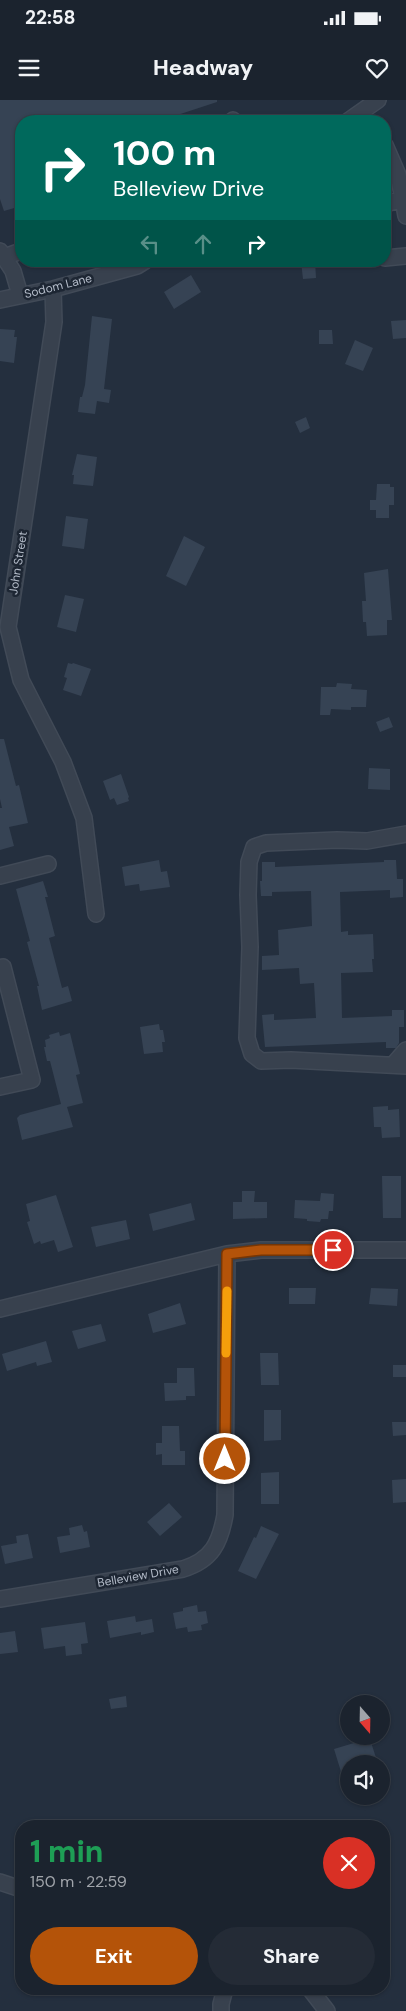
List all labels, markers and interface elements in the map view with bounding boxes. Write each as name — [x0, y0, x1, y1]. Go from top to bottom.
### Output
text: 22:58 — [25, 5, 76, 30]
text: Headway — [153, 53, 253, 82]
icon: menu — [15, 54, 43, 82]
icon: heart — [363, 54, 391, 82]
text: 100 m — [113, 130, 216, 176]
icon: right — [30, 135, 95, 200]
text: Belleview Drive — [113, 174, 264, 203]
icon: left — [136, 230, 164, 258]
icon: ahead — [189, 230, 217, 258]
icon: right — [242, 230, 270, 258]
street label: Sodom Lane — [23, 270, 94, 302]
street label: John Street — [5, 530, 31, 596]
pin — [312, 1229, 354, 1271]
icon: arrive — [319, 1236, 347, 1264]
position arrow — [198, 1432, 250, 1484]
street label: Belleview Drive — [96, 1561, 180, 1591]
north arrow — [340, 1695, 390, 1745]
map controls — [340, 1695, 390, 1805]
button: sound — [340, 1755, 390, 1805]
text: 1 min — [30, 1832, 103, 1871]
button: close — [323, 1837, 375, 1889]
text: 150 m · 22:59 — [30, 1871, 127, 1892]
button: Exit — [30, 1927, 198, 1985]
button: Share — [208, 1927, 375, 1985]

